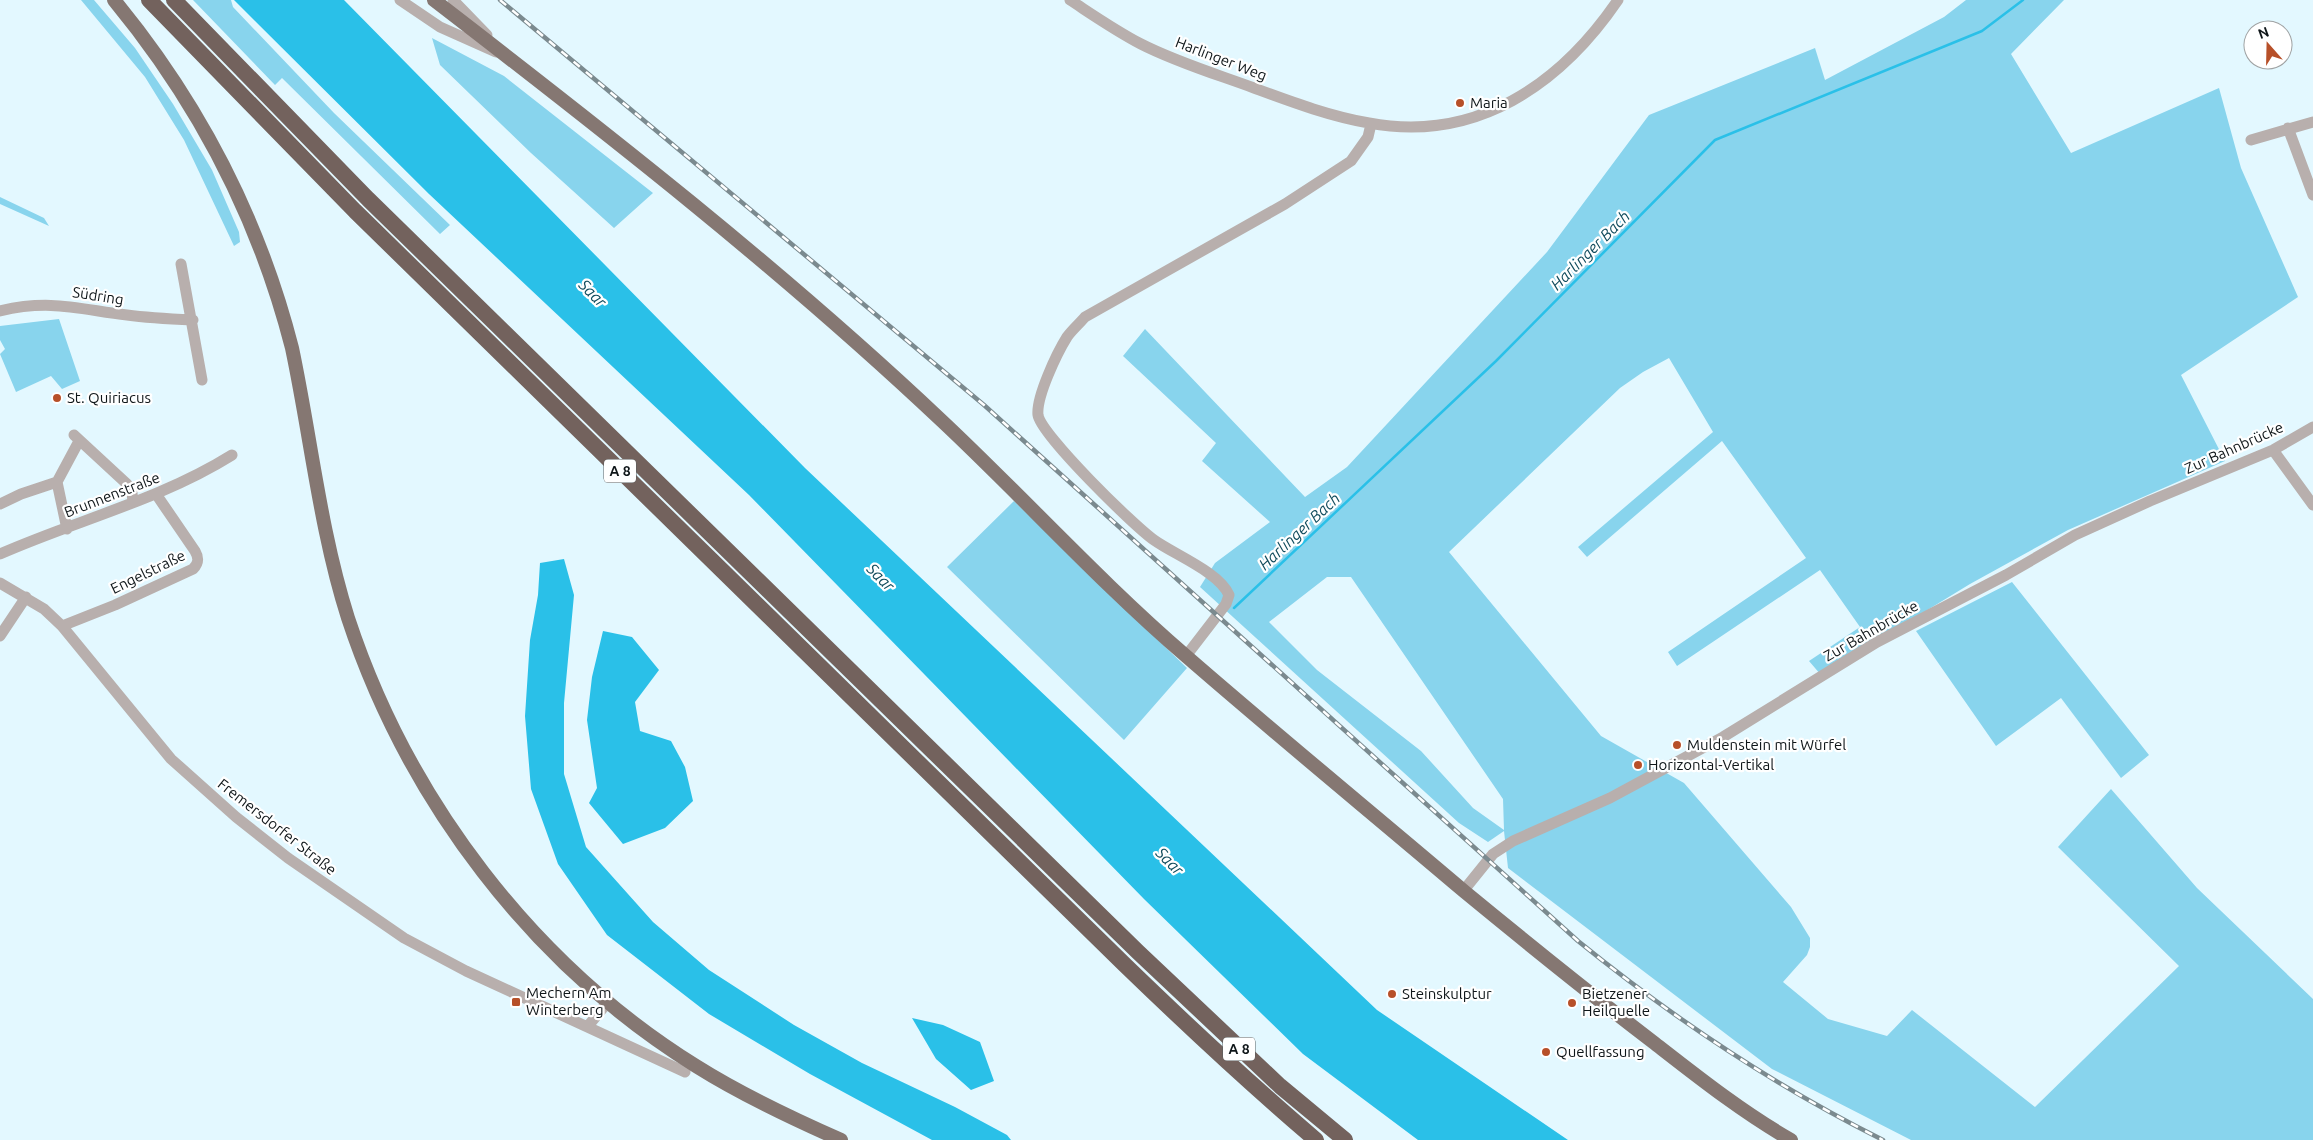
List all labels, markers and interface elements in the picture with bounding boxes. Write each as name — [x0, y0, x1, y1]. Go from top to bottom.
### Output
north arrow — [2243, 20, 2293, 70]
text: N — [2256, 23, 2271, 42]
street label: Harlinger Weg — [1173, 33, 1269, 84]
place label: Maria — [1470, 94, 1508, 111]
marker: Maria — [1454, 97, 1466, 109]
water label: Harlinger Bach — [1547, 207, 1633, 293]
water label: Saar — [575, 275, 611, 311]
street label: Südring — [71, 283, 125, 308]
place label: St. Quiriacus — [67, 389, 151, 406]
marker: St. Quiriacus — [51, 392, 63, 404]
street label: Zur Bahnbrücke — [2182, 418, 2286, 477]
road number: A 8 — [604, 460, 636, 482]
street label: Brunnenstraße — [62, 469, 162, 521]
water label: Harlinger Bach — [1255, 489, 1343, 573]
street label: Engelstraße — [108, 546, 188, 597]
water label: Saar — [863, 559, 899, 595]
street label: Zur Bahnbrücke — [1821, 597, 1921, 664]
place label: Muldenstein mit Würfel — [1687, 736, 1846, 753]
marker: Muldenstein mit Würfel — [1671, 739, 1683, 751]
place label: Horizontal-Vertikal — [1648, 756, 1774, 773]
marker: Horizontal-Vertikal — [1632, 759, 1644, 771]
street label: Fremersdorfer Straße — [215, 775, 340, 878]
water label: Saar — [1152, 843, 1188, 879]
place label: Mechern Am Winterberg — [526, 984, 612, 1018]
place label: Steinskulptur — [1402, 985, 1492, 1002]
place label: Bietzener Heilquelle — [1582, 985, 1650, 1019]
marker: Steinskulptur — [1386, 988, 1398, 1000]
marker: Mechern Am Winterberg — [510, 996, 522, 1008]
marker: Bietzener Heilquelle — [1566, 997, 1578, 1009]
road number: A 8 — [1223, 1038, 1255, 1060]
place label: Quellfassung — [1556, 1043, 1645, 1060]
marker: Quellfassung — [1540, 1046, 1552, 1058]

